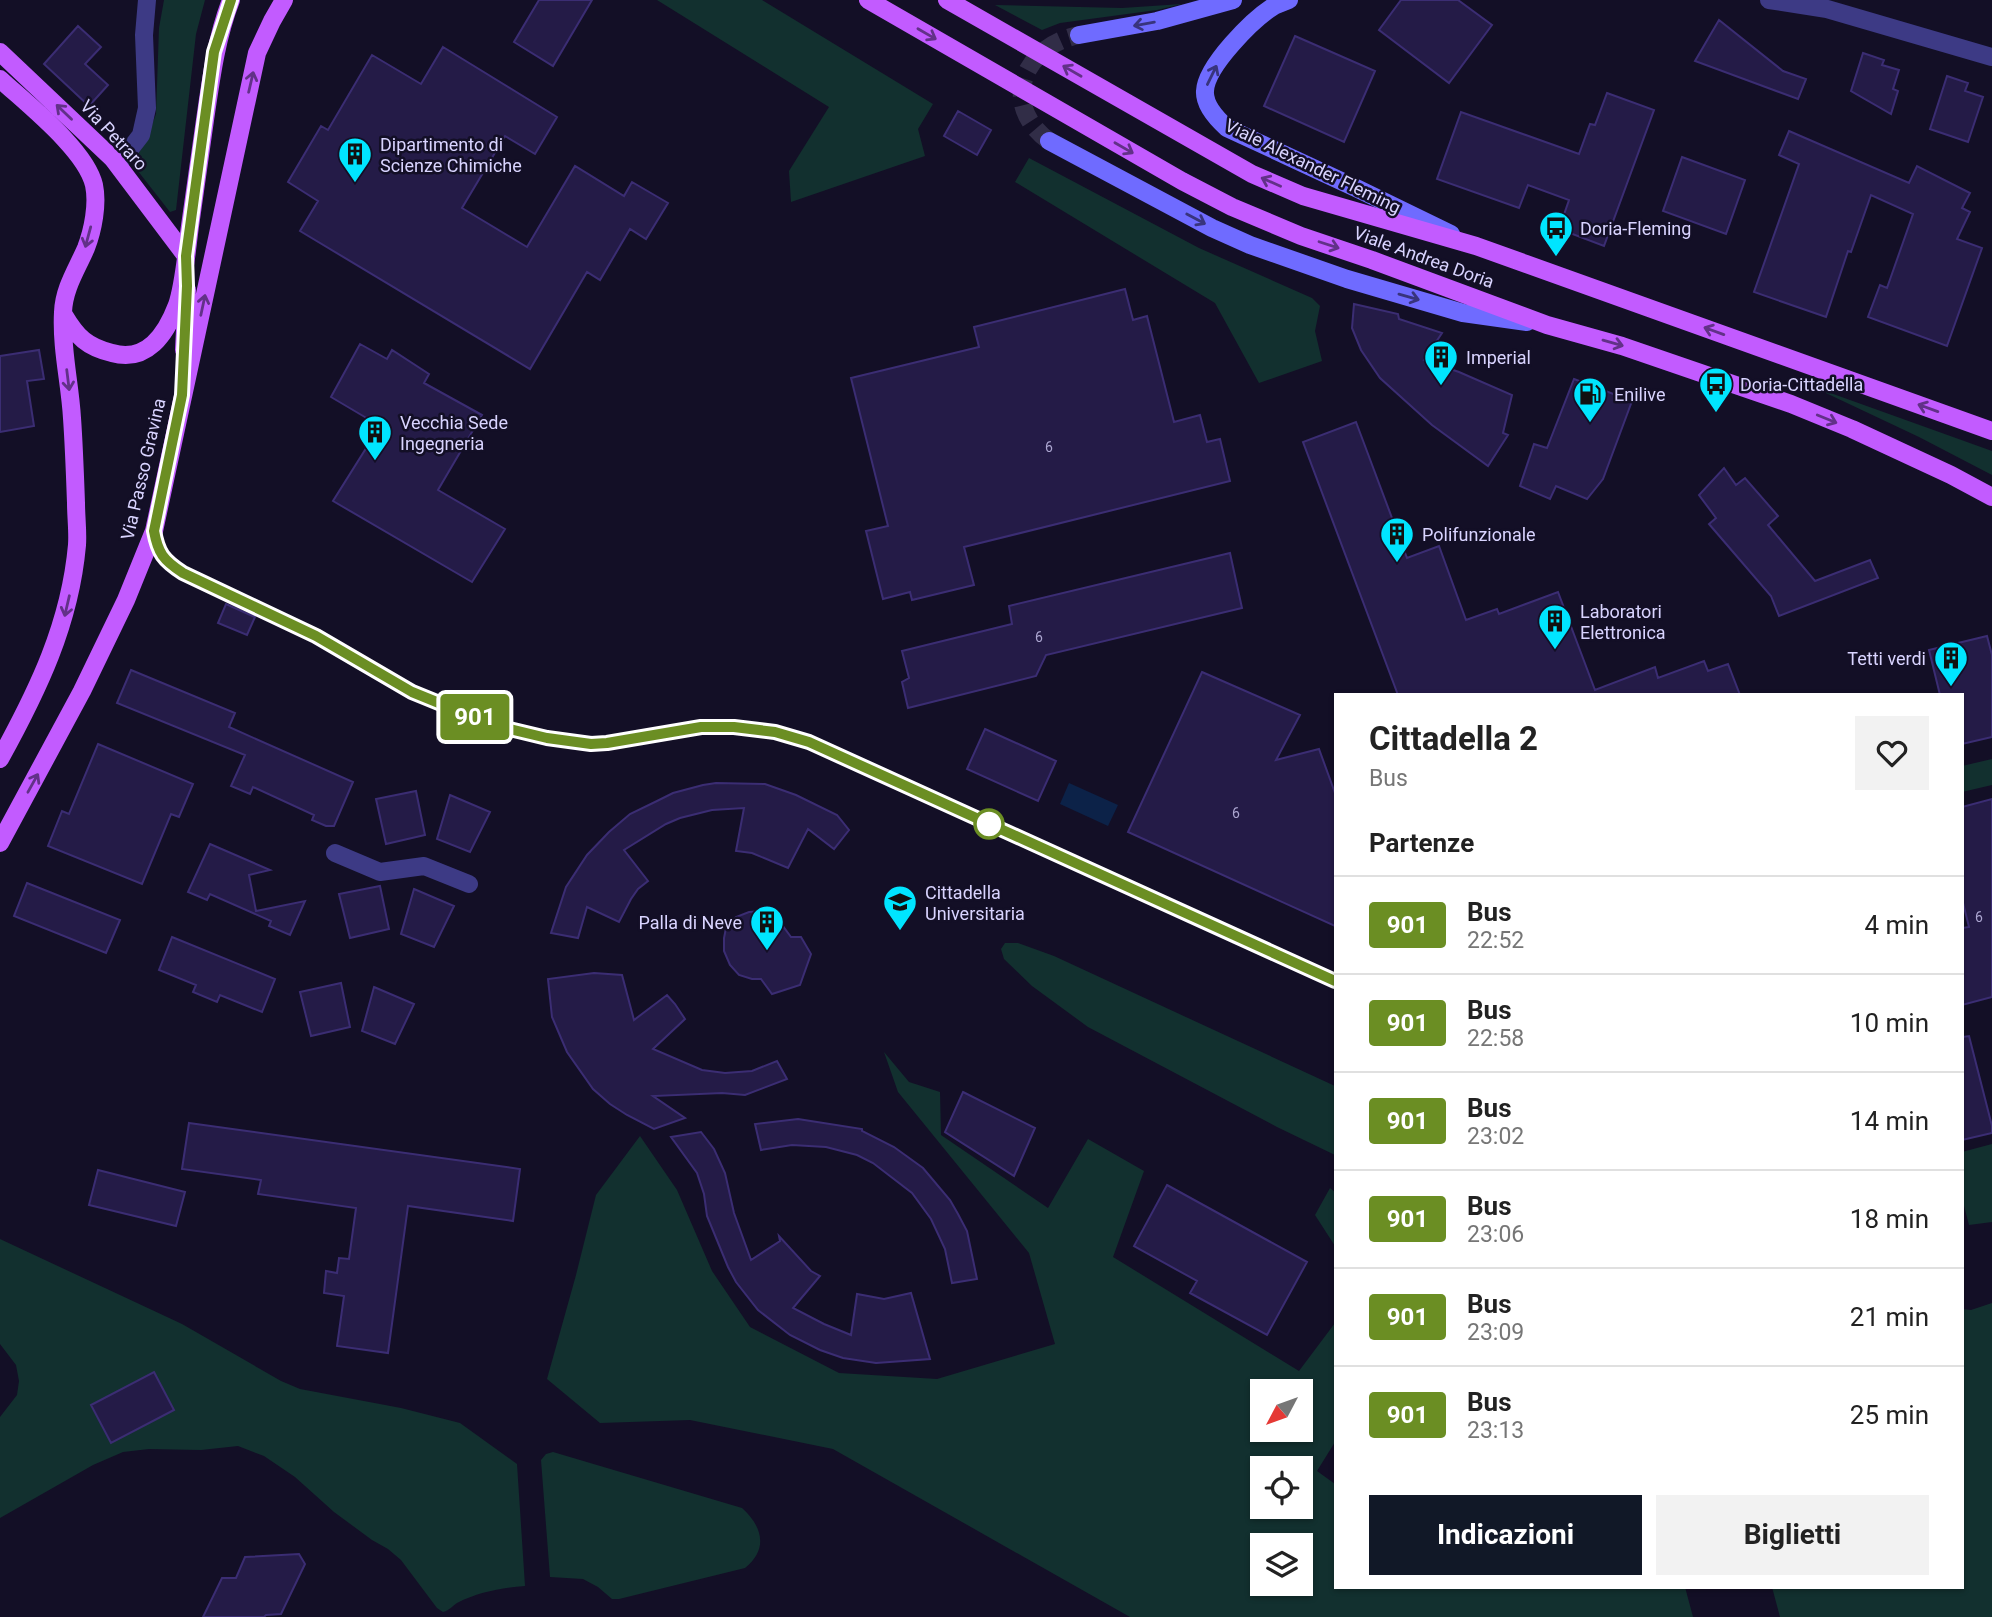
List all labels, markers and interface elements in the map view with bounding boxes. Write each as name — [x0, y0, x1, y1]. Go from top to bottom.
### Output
one-way arrow — [1133, 17, 1156, 31]
one-way arrow — [916, 27, 936, 41]
one-way arrow — [1063, 64, 1083, 78]
one-way arrow — [1206, 65, 1219, 86]
one-way arrow — [245, 71, 258, 94]
street label: Via Petraro — [76, 95, 152, 175]
one-way arrow — [56, 104, 73, 121]
street label: Viale Alexander Fleming — [1222, 114, 1404, 218]
place label: Dipartimento di Scienze Chimiche — [380, 134, 522, 176]
building icon: Dipartimento di Scienze Chimiche — [336, 135, 374, 184]
one-way arrow — [1114, 141, 1134, 155]
one-way arrow — [1260, 175, 1282, 188]
bus stop icon: Doria-Fleming — [1537, 209, 1575, 258]
one-way arrow — [1185, 213, 1206, 226]
place label: Doria-Fleming — [1580, 218, 1691, 239]
street label: Viale Andrea Doria — [1351, 222, 1497, 292]
one-way arrow — [81, 226, 94, 248]
one-way arrow — [1317, 240, 1339, 253]
one-way arrow — [1398, 292, 1420, 305]
one-way arrow — [197, 294, 210, 316]
one-way arrow — [1703, 324, 1725, 336]
building icon: Imperial — [1422, 338, 1460, 387]
one-way arrow — [1601, 338, 1623, 351]
place label: Imperial — [1466, 347, 1531, 368]
bus stop icon: Doria-Cittadella — [1697, 365, 1735, 414]
one-way arrow — [61, 368, 74, 391]
place label: Doria-Cittadella — [1740, 374, 1863, 395]
fuel station icon: Enilive — [1571, 375, 1609, 424]
place label: Enilive — [1614, 384, 1665, 405]
street label: Via Passo Gravina — [116, 396, 170, 542]
one-way arrow — [1917, 401, 1939, 413]
place label: Vecchia Sede Ingegneria — [400, 412, 508, 454]
building icon: Vecchia Sede Ingegneria — [356, 413, 394, 462]
one-way arrow — [1816, 413, 1838, 426]
house number: 6 — [1045, 439, 1053, 455]
building icon: Polifunzionale — [1378, 515, 1416, 564]
place label: Polifunzionale — [1422, 524, 1536, 545]
one-way arrow — [59, 594, 73, 617]
place label: Laboratori Elettronica — [1580, 601, 1666, 643]
building icon: Laboratori Elettronica — [1536, 602, 1574, 651]
house number: 6 — [1035, 629, 1043, 645]
building icon: Tetti verdi — [1932, 639, 1970, 688]
place label: Tetti verdi — [1847, 648, 1926, 669]
line badge: 901 — [435, 694, 515, 740]
text: 901 — [454, 703, 496, 731]
button: heart — [1855, 716, 1929, 790]
text: Cittadella 2 — [1369, 719, 1538, 758]
text: Bus — [1369, 765, 1408, 792]
one-way arrow — [26, 774, 40, 794]
house number: 6 — [1232, 805, 1240, 821]
unlabelled marker — [974, 809, 1004, 839]
text: Partenze — [1369, 828, 1474, 858]
place label: Cittadella Universitaria — [925, 882, 1025, 924]
school or university icon: Cittadella Universitaria — [881, 883, 919, 932]
text: Bus — [1467, 897, 1512, 927]
building icon: Palla di Neve — [748, 903, 786, 952]
house number: 6 — [1975, 909, 1983, 925]
text: 4 min — [1864, 910, 1929, 940]
text: 901 — [1387, 911, 1428, 939]
place label: Palla di Neve — [639, 912, 742, 933]
text: 22:52 — [1467, 927, 1524, 954]
text: Bus — [1467, 995, 1512, 1025]
text: 10 min — [1850, 1008, 1929, 1038]
text: 901 — [1387, 1009, 1428, 1037]
text: 22:58 — [1467, 1025, 1524, 1052]
text: Bus — [1467, 1093, 1512, 1123]
text: 14 min — [1850, 1106, 1929, 1136]
text: 901 — [1387, 1107, 1428, 1135]
text: 23:02 — [1467, 1123, 1524, 1150]
text: Bus — [1467, 1191, 1512, 1221]
text: 18 min — [1850, 1204, 1929, 1234]
text: 901 — [1387, 1205, 1428, 1233]
text: 23:06 — [1467, 1221, 1524, 1248]
text: Bus — [1467, 1289, 1512, 1319]
text: 21 min — [1850, 1302, 1929, 1332]
text: 901 — [1387, 1303, 1428, 1331]
text: 23:09 — [1467, 1319, 1524, 1346]
north arrow — [1250, 1379, 1312, 1442]
map controls — [1250, 1379, 1313, 1596]
text: Bus — [1467, 1387, 1512, 1417]
text: 25 min — [1850, 1400, 1929, 1430]
text: 901 — [1387, 1401, 1428, 1429]
text: 23:13 — [1467, 1417, 1524, 1444]
button: locate — [1250, 1456, 1313, 1519]
button: Indicazioni — [1369, 1495, 1642, 1575]
button: Biglietti — [1656, 1495, 1929, 1575]
button: layers — [1250, 1533, 1313, 1596]

